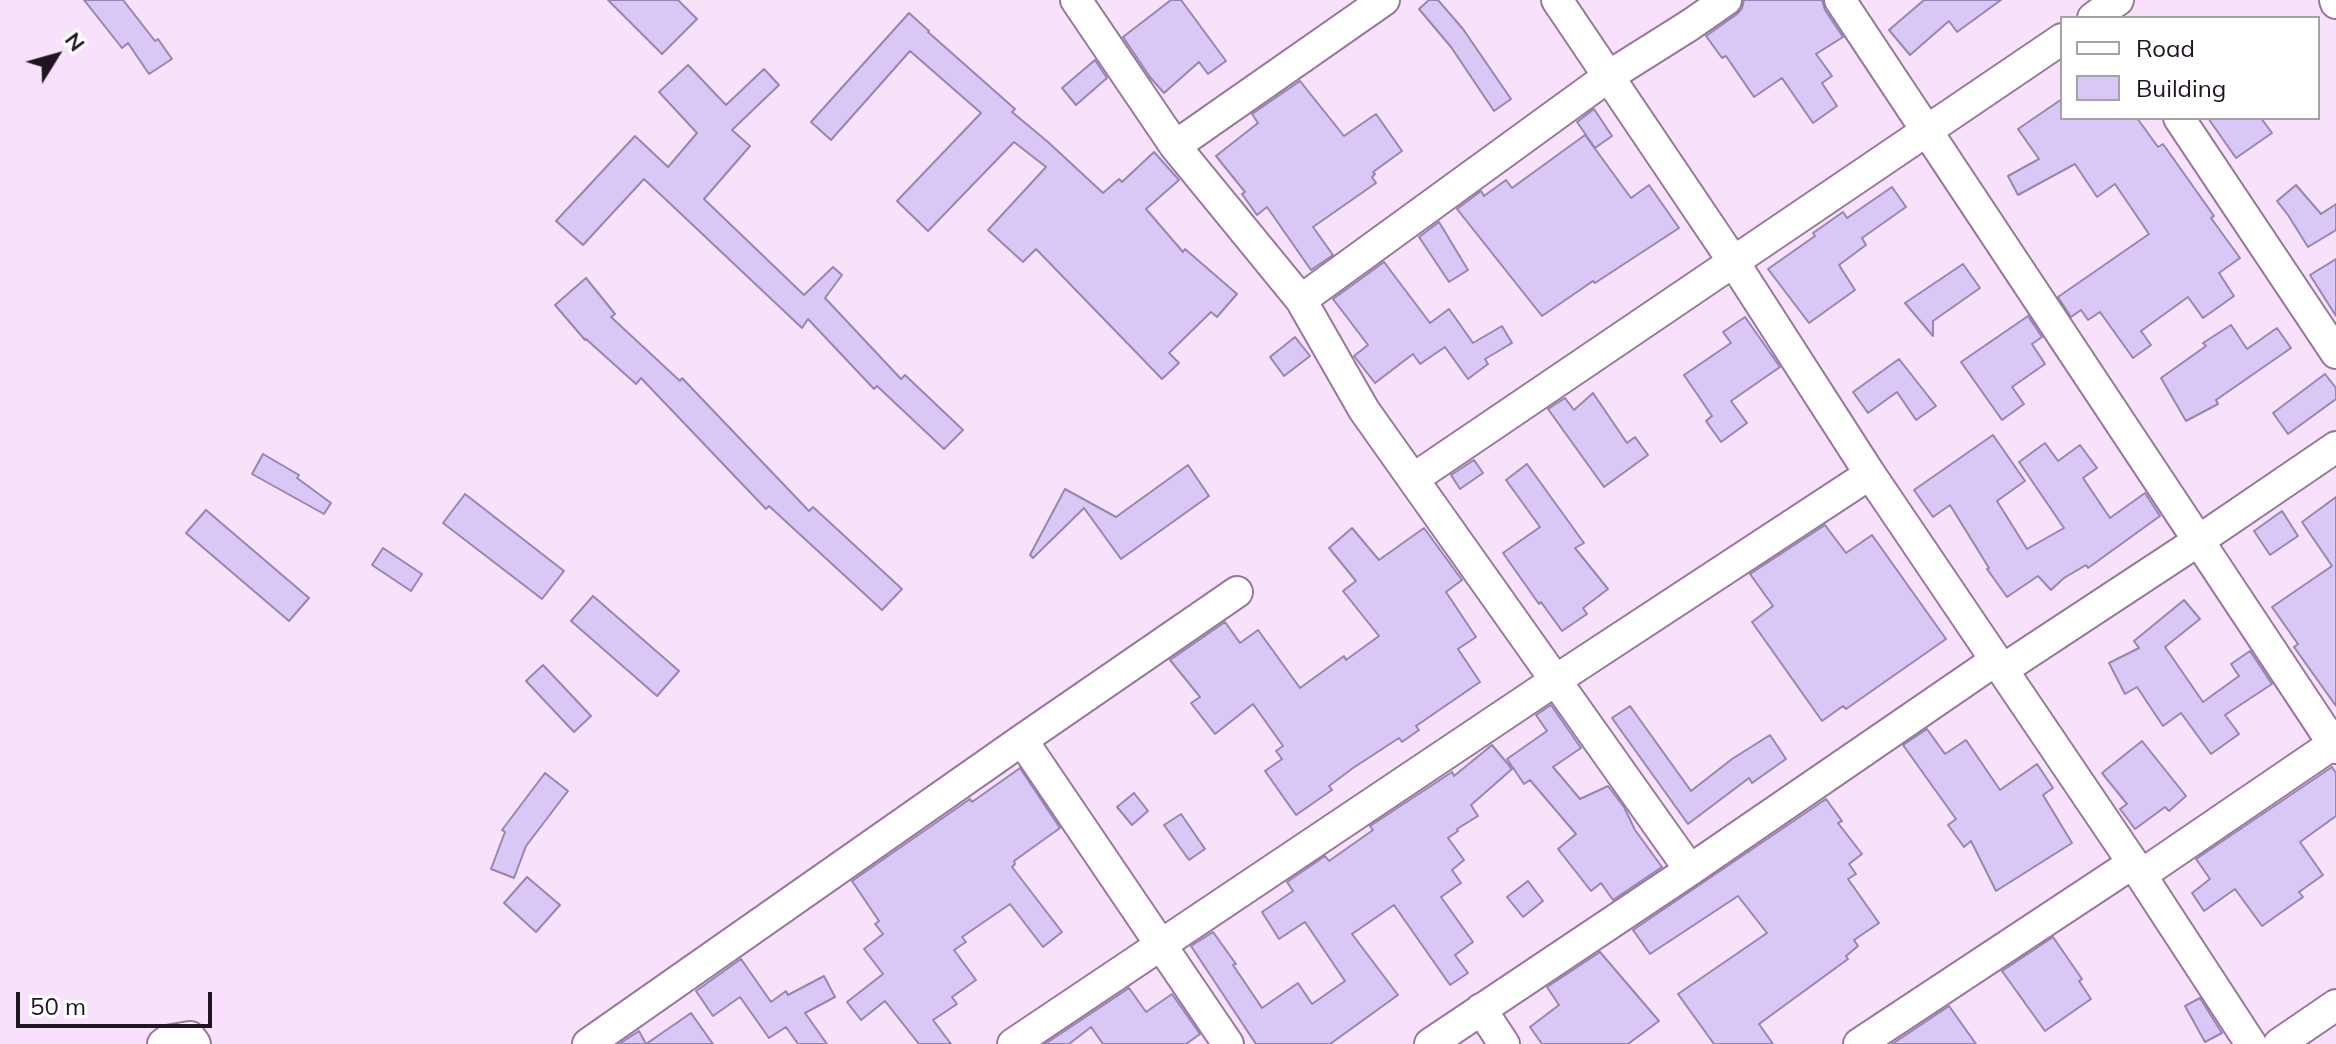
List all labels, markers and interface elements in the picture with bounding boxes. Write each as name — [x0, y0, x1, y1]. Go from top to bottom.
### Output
north arrow — [16, 16, 96, 96]
legend — [2060, 16, 2320, 120]
text: N — [59, 26, 91, 57]
text: Road — [2136, 33, 2195, 63]
text: Building — [2136, 73, 2226, 103]
scale bar — [20, 976, 216, 1026]
text: 50 m — [30, 991, 86, 1021]

